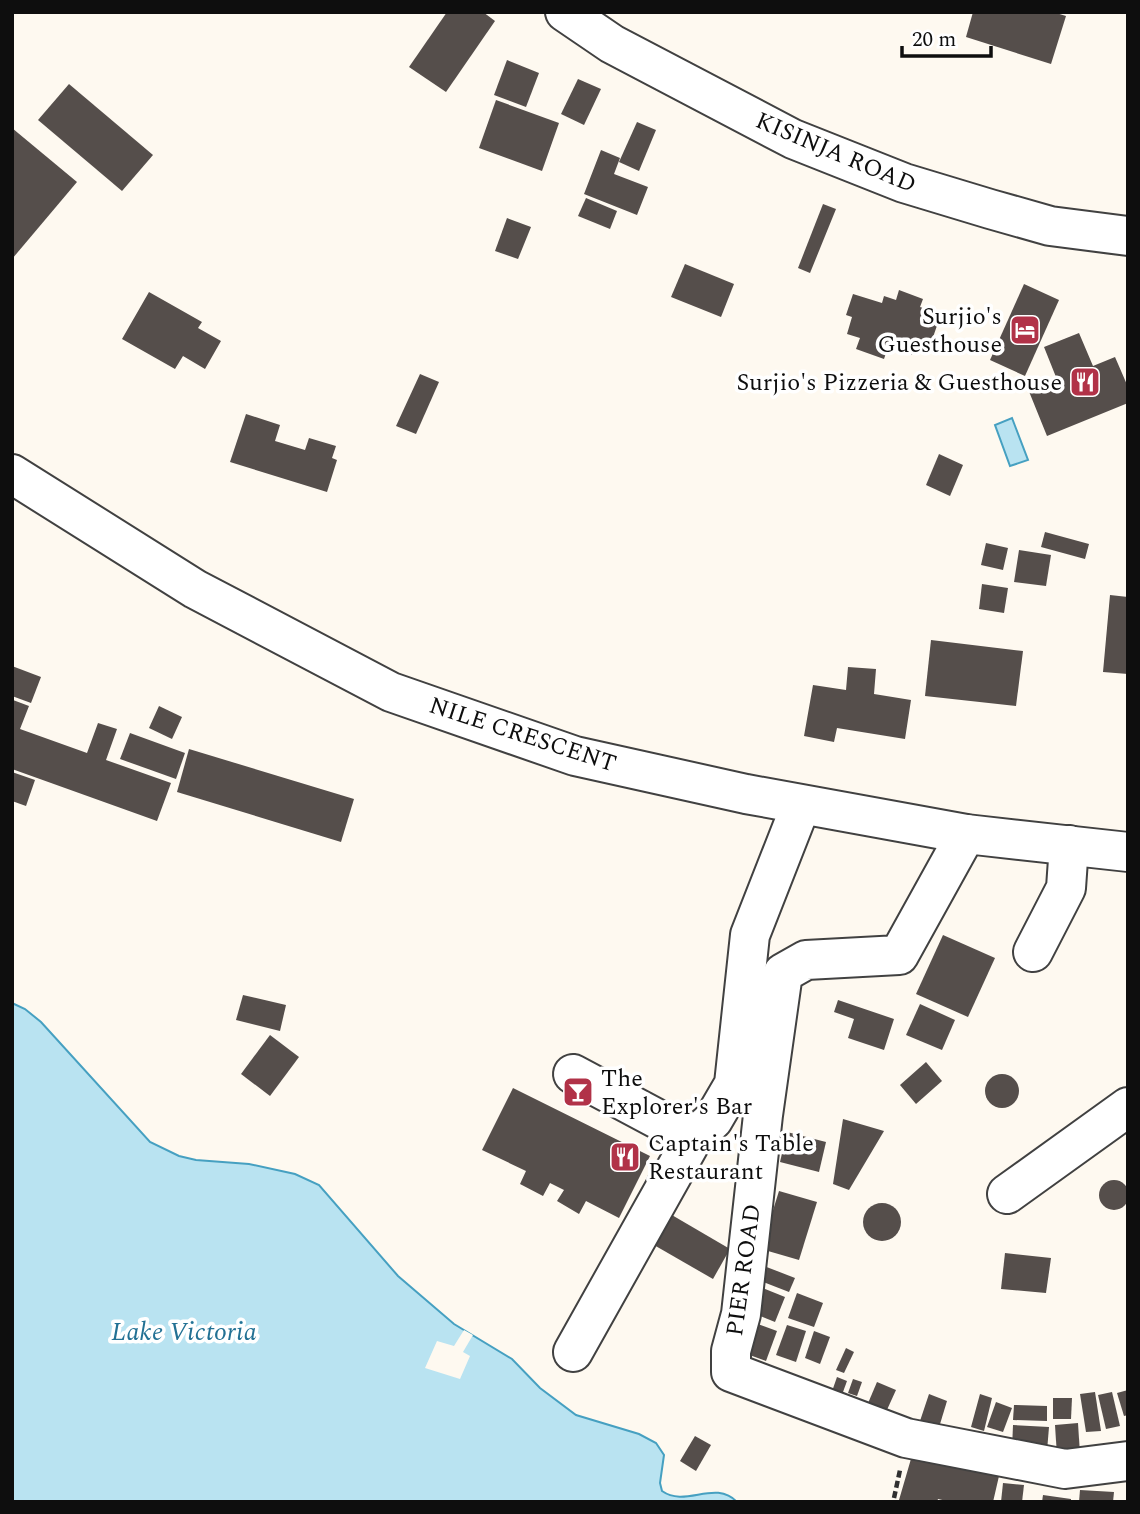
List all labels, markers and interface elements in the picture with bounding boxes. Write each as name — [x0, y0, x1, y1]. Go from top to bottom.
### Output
scale bar — [902, 14, 991, 58]
text: 20 m — [912, 24, 956, 56]
street label: KISINJA ROAD — [750, 103, 922, 203]
place label: Surjio's Guesthouse — [877, 299, 1002, 363]
hotel icon: Surjio's Guesthouse — [1008, 313, 1042, 347]
place label: Surjio's Pizzeria & Guesthouse — [737, 365, 1062, 401]
restaurant icon: Surjio's Pizzeria & Guesthouse — [1068, 365, 1102, 399]
street label: NILE CRESCENT — [424, 688, 621, 782]
place label: The Explorer's Bar — [601, 1061, 752, 1125]
bar icon: The Explorer's Bar — [561, 1075, 595, 1109]
place label: Captain's Table Restaurant — [648, 1126, 814, 1190]
restaurant icon: Captain's Table Restaurant — [608, 1140, 642, 1174]
street label: PIER ROAD — [717, 1202, 771, 1339]
water label: Lake Victoria — [111, 1312, 257, 1352]

